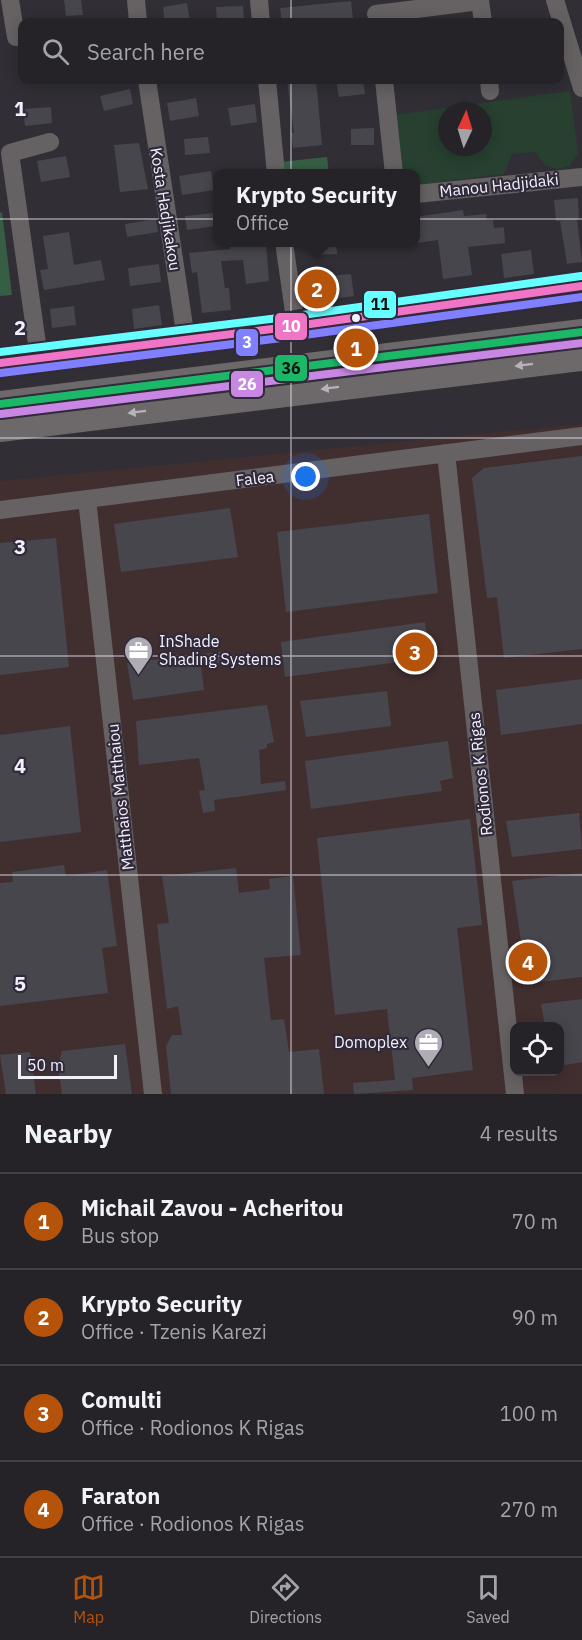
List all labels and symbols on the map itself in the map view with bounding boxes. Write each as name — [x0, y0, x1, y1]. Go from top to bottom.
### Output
text: 1 — [14, 95, 26, 122]
north arrow — [438, 102, 492, 156]
street label: Kosta Hadjikakou — [146, 146, 186, 272]
street label: Manou Hadjidaki — [438, 169, 560, 201]
pin: 2 — [298, 266, 336, 312]
line badge: 11 — [363, 290, 397, 319]
text: 11 — [370, 294, 390, 314]
line badge: 10 — [274, 312, 308, 341]
unlabelled marker — [350, 312, 362, 324]
text: 2 — [14, 314, 26, 341]
text: 10 — [281, 316, 301, 336]
pin: 1 — [336, 326, 376, 370]
line badge: 3 — [235, 328, 259, 357]
text: 3 — [242, 332, 252, 352]
line badge: 36 — [274, 354, 308, 382]
text: 36 — [281, 358, 301, 378]
one-way arrow — [514, 360, 533, 369]
line badge: 26 — [230, 370, 264, 398]
text: 26 — [237, 374, 257, 394]
one-way arrow — [321, 384, 340, 393]
one-way arrow — [127, 408, 146, 417]
your location — [291, 462, 320, 491]
street label: Falea — [235, 466, 276, 490]
text: 3 — [14, 533, 26, 560]
pin: 3 — [396, 630, 434, 674]
place label: InShade Shading Systems — [159, 631, 282, 669]
office icon: InShade Shading Systems — [122, 634, 154, 676]
street label: Rodionos K Rigas — [464, 711, 496, 837]
street label: Matthaios Matthaiou — [102, 723, 138, 871]
text: 4 — [14, 752, 26, 779]
pin: 4 — [508, 940, 548, 984]
text: 5 — [14, 970, 26, 997]
office icon: Domoplex — [412, 1026, 444, 1068]
place label: Domoplex — [334, 1032, 407, 1052]
scale bar — [18, 1052, 117, 1080]

